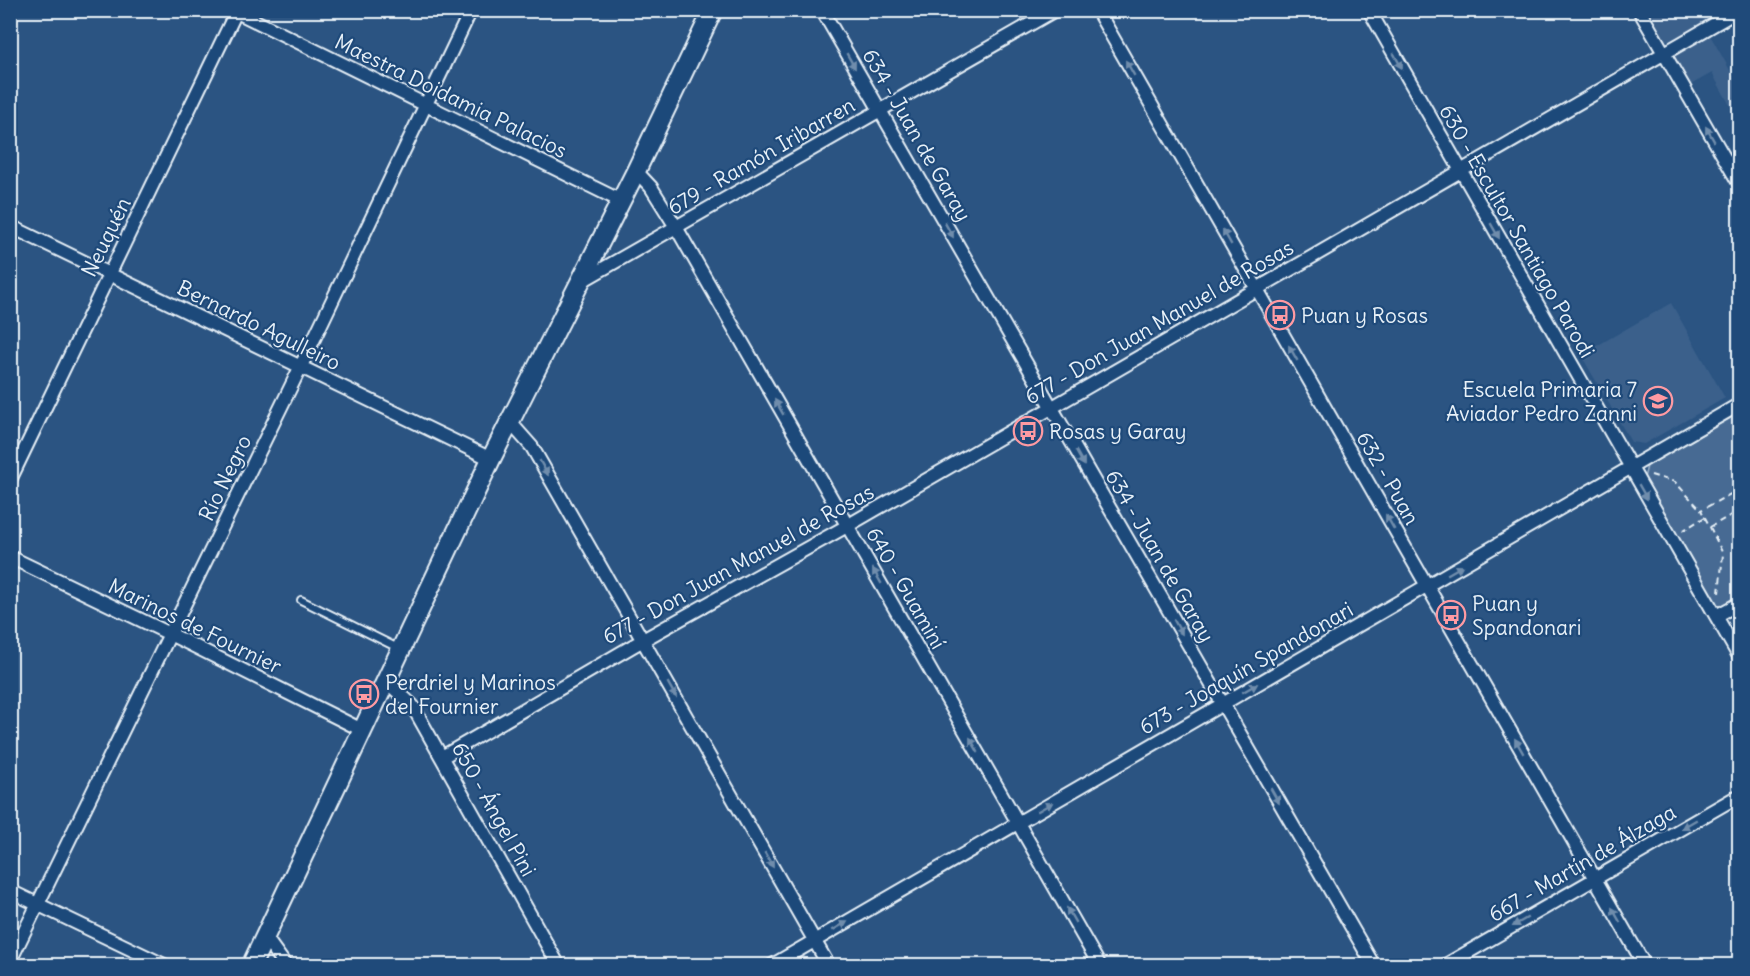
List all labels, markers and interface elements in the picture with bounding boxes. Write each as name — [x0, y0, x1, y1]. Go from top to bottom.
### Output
street label: Maestra Doidamia Palacios — [330, 28, 572, 164]
street label: 634 - Juan de Garay — [857, 44, 977, 226]
one-way arrow — [846, 53, 857, 69]
one-way arrow — [1393, 53, 1403, 70]
one-way arrow — [1125, 59, 1135, 76]
street label: 679 - Ramón Iribarren — [662, 91, 860, 221]
street label: 630 - Escultor Santiago Parodi — [1433, 100, 1601, 362]
one-way arrow — [1705, 125, 1715, 142]
street label: Neuquén — [75, 193, 137, 281]
one-way arrow — [944, 222, 954, 239]
one-way arrow — [1489, 223, 1500, 239]
one-way arrow — [1222, 228, 1232, 245]
street label: 677 - Don Juan Manuel de Rosas — [1020, 234, 1298, 410]
street label: Bernardo Agulleiro — [173, 274, 345, 376]
bus stop icon: Puan y Rosas — [1264, 299, 1296, 331]
place label: Puan y Rosas — [1301, 302, 1428, 329]
one-way arrow — [1288, 344, 1298, 361]
place label: Escuela Primaria 7 Aviador Pedro Zanni — [1446, 376, 1637, 427]
school or university icon: Escuela Primaria 7 Aviador Pedro Zanni — [1642, 385, 1674, 417]
one-way arrow — [774, 399, 785, 415]
bus stop icon: Rosas y Garay — [1012, 415, 1044, 447]
place label: Rosas y Garay — [1049, 418, 1186, 445]
street label: 632 - Puan — [1350, 426, 1426, 530]
street label: Río Negro — [193, 431, 257, 525]
one-way arrow — [1075, 450, 1086, 466]
one-way arrow — [539, 460, 549, 477]
street label: 634 - Juan de Garay — [1100, 465, 1220, 647]
street label: 677 - Don Juan Manuel de Rosas — [598, 478, 878, 650]
one-way arrow — [1638, 484, 1648, 501]
one-way arrow — [1385, 514, 1396, 530]
street label: 640 - Guaminí — [860, 522, 952, 654]
one-way arrow — [1447, 564, 1463, 575]
one-way arrow — [872, 568, 882, 585]
street label: Marinos de Fournier — [104, 572, 286, 680]
place label: Puan y Spandonari — [1472, 590, 1581, 641]
street label: 673 - Joaquín Spandonari — [1134, 596, 1358, 740]
bus stop icon: Puan y Spandonari — [1435, 599, 1467, 631]
one-way arrow — [1173, 619, 1183, 636]
place label: Perdriel y Marinos del Fournier — [385, 669, 556, 720]
bus stop icon: Perdriel y Marinos del Fournier — [348, 678, 380, 710]
one-way arrow — [667, 682, 677, 699]
one-way arrow — [1242, 683, 1259, 693]
street label: 650 - Ángel Pini — [446, 737, 542, 881]
one-way arrow — [969, 737, 979, 754]
one-way arrow — [1514, 737, 1524, 754]
one-way arrow — [1270, 787, 1280, 804]
street label: 667 - Martín de Álzaga — [1483, 798, 1681, 928]
one-way arrow — [1037, 802, 1054, 812]
one-way arrow — [1681, 819, 1697, 830]
one-way arrow — [764, 852, 774, 869]
one-way arrow — [1611, 906, 1621, 923]
one-way arrow — [1065, 907, 1076, 923]
one-way arrow — [1512, 916, 1528, 927]
one-way arrow — [832, 921, 849, 931]

